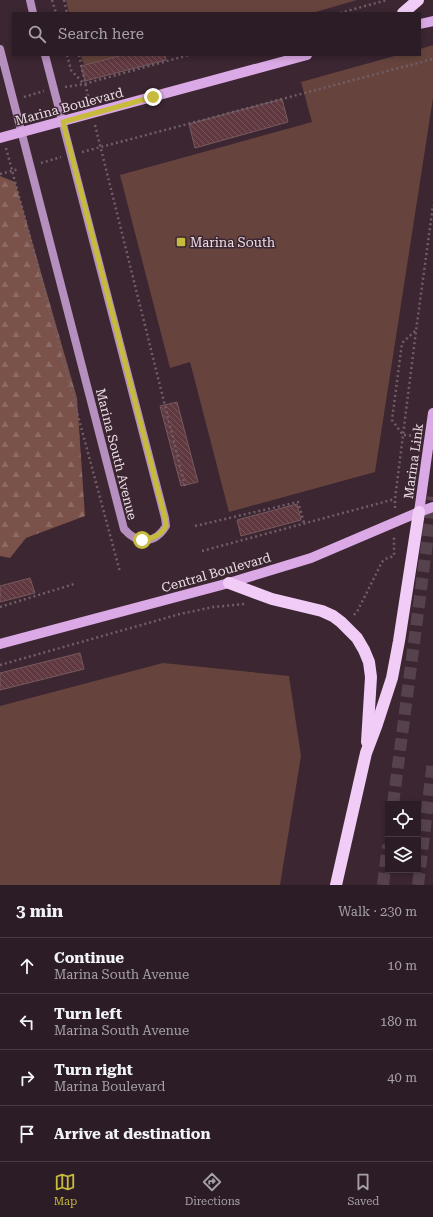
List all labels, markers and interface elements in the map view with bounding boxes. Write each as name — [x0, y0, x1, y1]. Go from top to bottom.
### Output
search box — [12, 12, 421, 56]
icon: search — [26, 23, 48, 45]
text: Search here — [58, 25, 144, 43]
street label: Marina Boulevard — [13, 85, 125, 128]
route end — [144, 88, 162, 106]
place label: Marina South — [190, 235, 276, 250]
marker: Marina South — [175, 236, 187, 248]
street label: Marina South Avenue — [93, 387, 140, 521]
street label: Marina Link — [401, 422, 426, 500]
route start — [133, 531, 151, 549]
street label: Central Boulevard — [160, 550, 273, 595]
map controls — [385, 801, 421, 873]
button: locate — [385, 801, 421, 837]
button: layers — [385, 837, 421, 873]
text: 3 min — [16, 901, 63, 921]
text: Walk · 230 m — [338, 904, 417, 919]
text: Continue — [54, 949, 124, 967]
icon: ahead — [16, 955, 38, 977]
text: 10 m — [387, 958, 417, 973]
text: Marina South Avenue — [54, 967, 189, 982]
text: Turn left — [54, 1005, 122, 1023]
icon: left — [16, 1011, 38, 1033]
text: 180 m — [380, 1014, 417, 1029]
text: Marina South Avenue — [54, 1023, 189, 1038]
text: Turn right — [54, 1061, 133, 1079]
icon: right — [16, 1067, 38, 1089]
text: 40 m — [387, 1070, 417, 1085]
text: Marina Boulevard — [54, 1079, 165, 1094]
icon: arrive — [16, 1123, 38, 1145]
text: Arrive at destination — [54, 1125, 210, 1143]
tab: Map — [54, 1171, 77, 1208]
tab: Directions — [185, 1171, 240, 1208]
tab: Saved — [347, 1171, 379, 1208]

